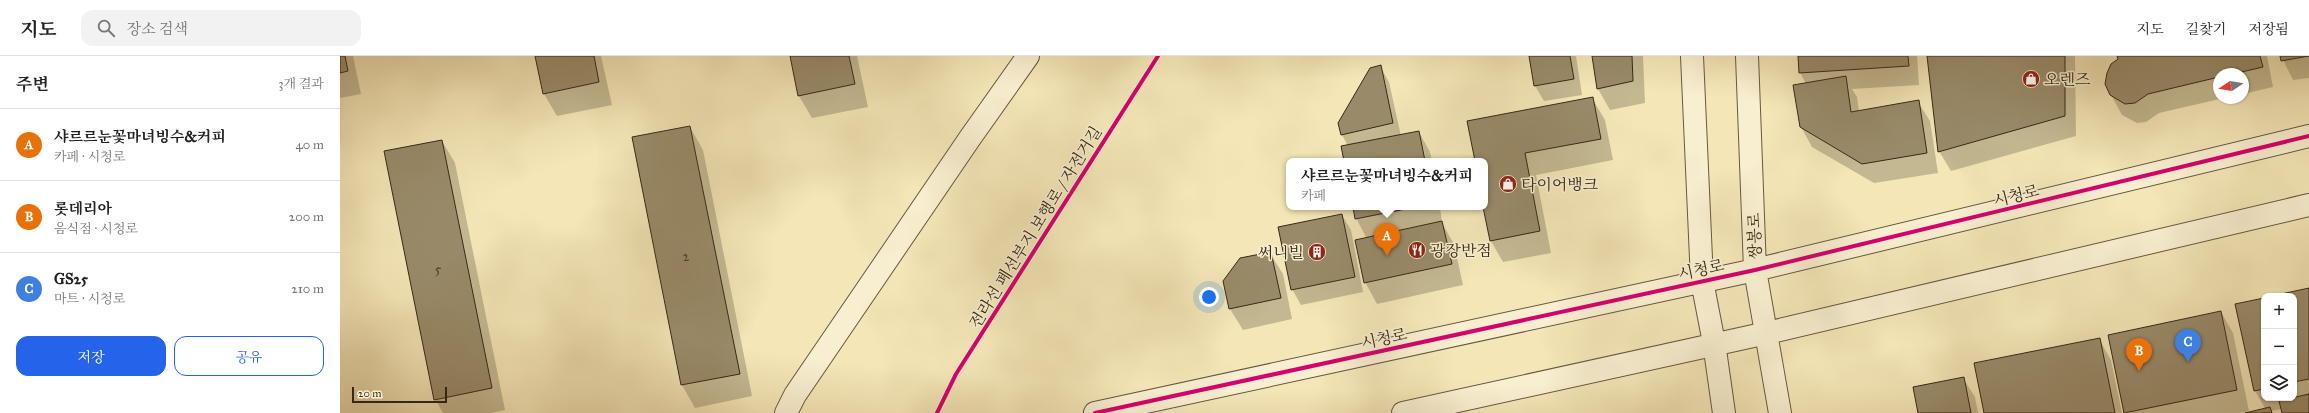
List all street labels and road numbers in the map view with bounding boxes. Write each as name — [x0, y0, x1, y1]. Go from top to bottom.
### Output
street label: 전라선 폐선부지 보행로 / 자전거길 — [965, 123, 1106, 332]
street label: 시청로 — [1991, 181, 2041, 210]
street label: 쌍봉로 — [1744, 212, 1765, 259]
street label: 시청로 — [1676, 255, 1726, 284]
street label: 시청로 — [1359, 324, 1409, 353]

